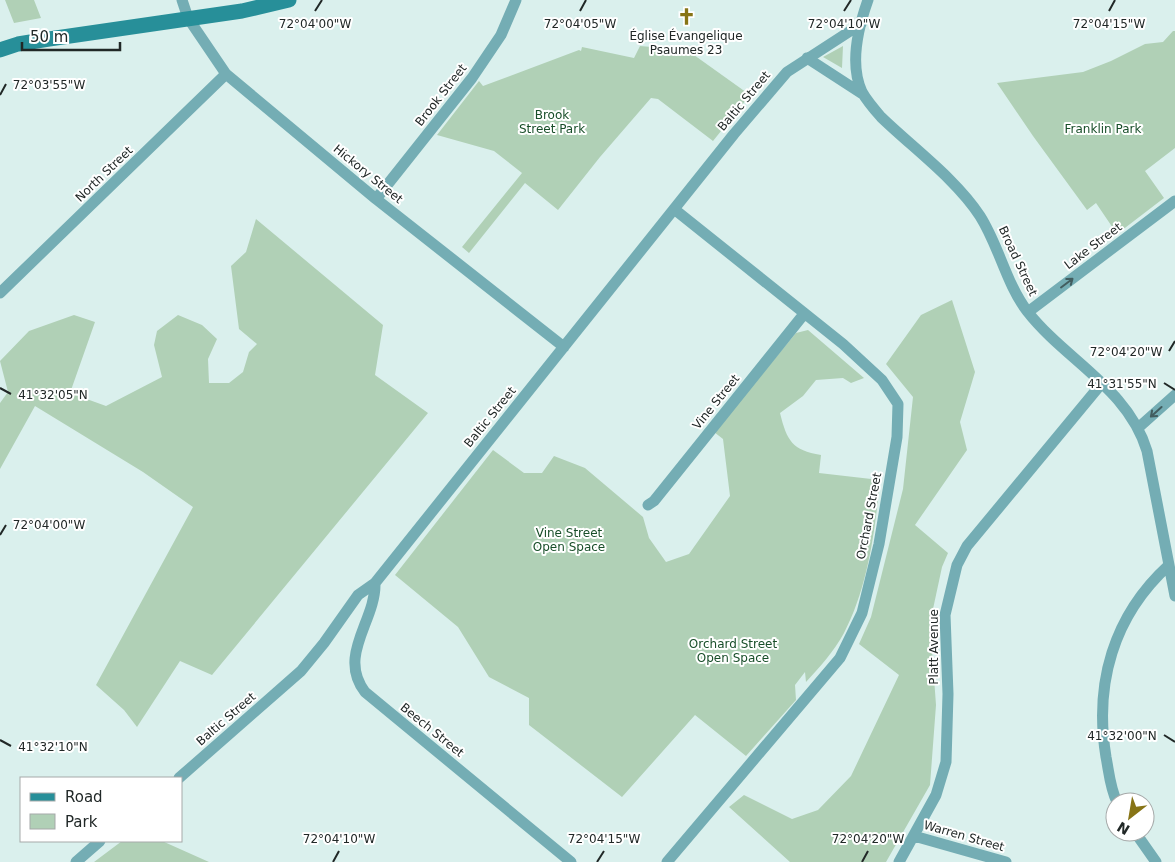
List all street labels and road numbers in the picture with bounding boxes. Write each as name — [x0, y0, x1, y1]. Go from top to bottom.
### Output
street label: Brook Street — [412, 61, 470, 129]
street label: Baltic Street — [715, 68, 773, 134]
street label: Hickory Street — [331, 142, 406, 206]
street label: North Street — [73, 143, 136, 205]
street label: Lake Street — [1062, 220, 1125, 272]
street label: Broad Street — [996, 224, 1040, 298]
street label: Vine Street — [690, 372, 743, 432]
street label: Baltic Street — [461, 384, 519, 450]
street label: Orchard Street — [854, 471, 884, 561]
street label: Platt Avenue — [927, 609, 941, 685]
street label: Baltic Street — [194, 689, 259, 749]
street label: Beech Street — [397, 700, 467, 760]
street label: Warren Street — [922, 818, 1006, 854]

